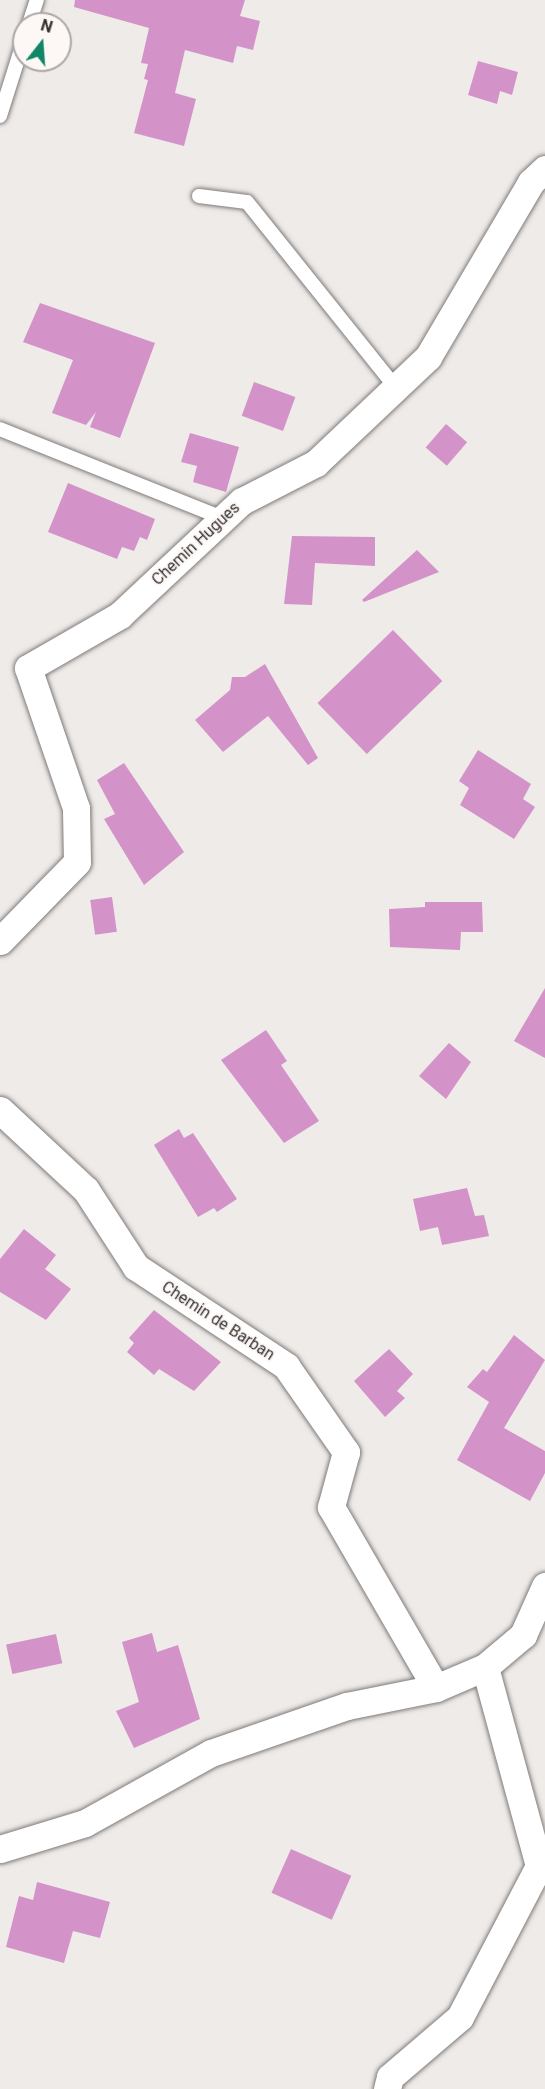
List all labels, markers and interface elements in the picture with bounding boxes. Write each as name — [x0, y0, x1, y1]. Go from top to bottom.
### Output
north arrow — [12, 12, 72, 72]
text: N — [39, 15, 55, 37]
street label: Chemin Hugues — [148, 498, 244, 590]
street label: Chemin de Barban — [158, 1277, 278, 1365]

